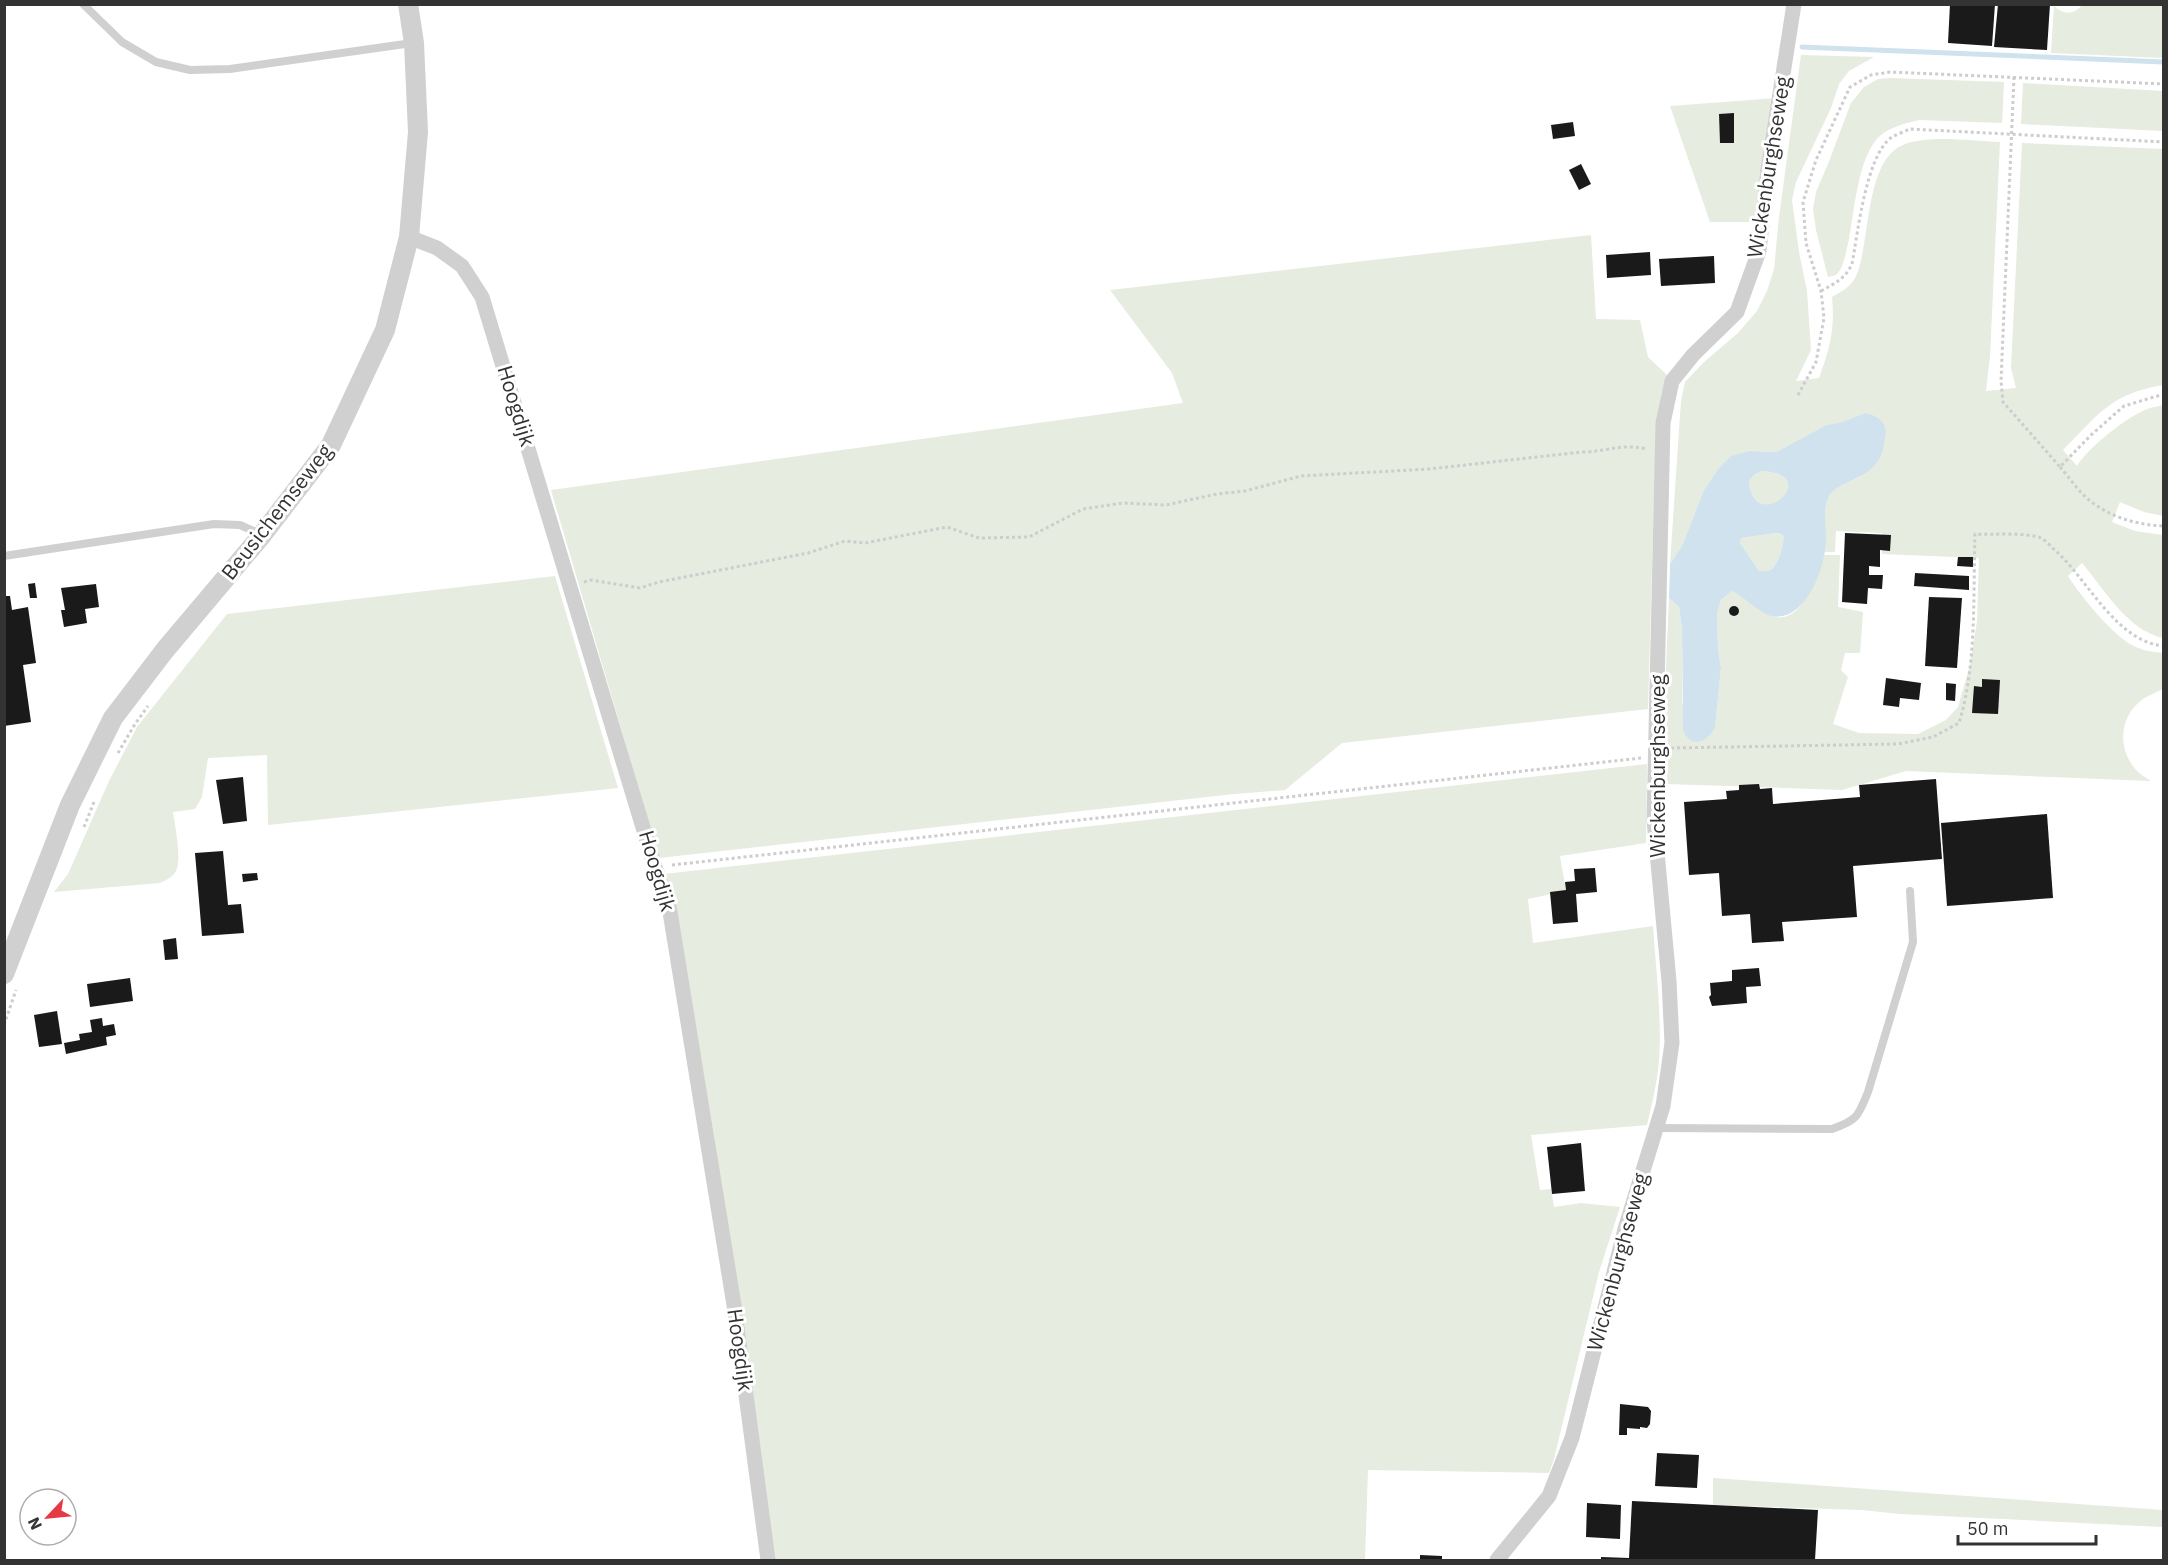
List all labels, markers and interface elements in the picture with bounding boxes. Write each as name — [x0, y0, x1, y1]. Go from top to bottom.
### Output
street label: Wickenburghseweg — [1740, 74, 1796, 260]
street label: Hoogdijk — [491, 362, 542, 450]
street label: Beusichemseweg — [214, 438, 338, 585]
street label: Wickenburghseweg — [1643, 674, 1671, 858]
street label: Hoogdijk — [633, 827, 683, 915]
street label: Wickenburghseweg — [1580, 1170, 1654, 1354]
street label: Hoogdijk — [721, 1307, 761, 1393]
north arrow — [18, 1487, 78, 1547]
scale bar — [1958, 1508, 2096, 1546]
text: N — [23, 1514, 46, 1533]
text: 50 m — [1967, 1517, 2009, 1540]

